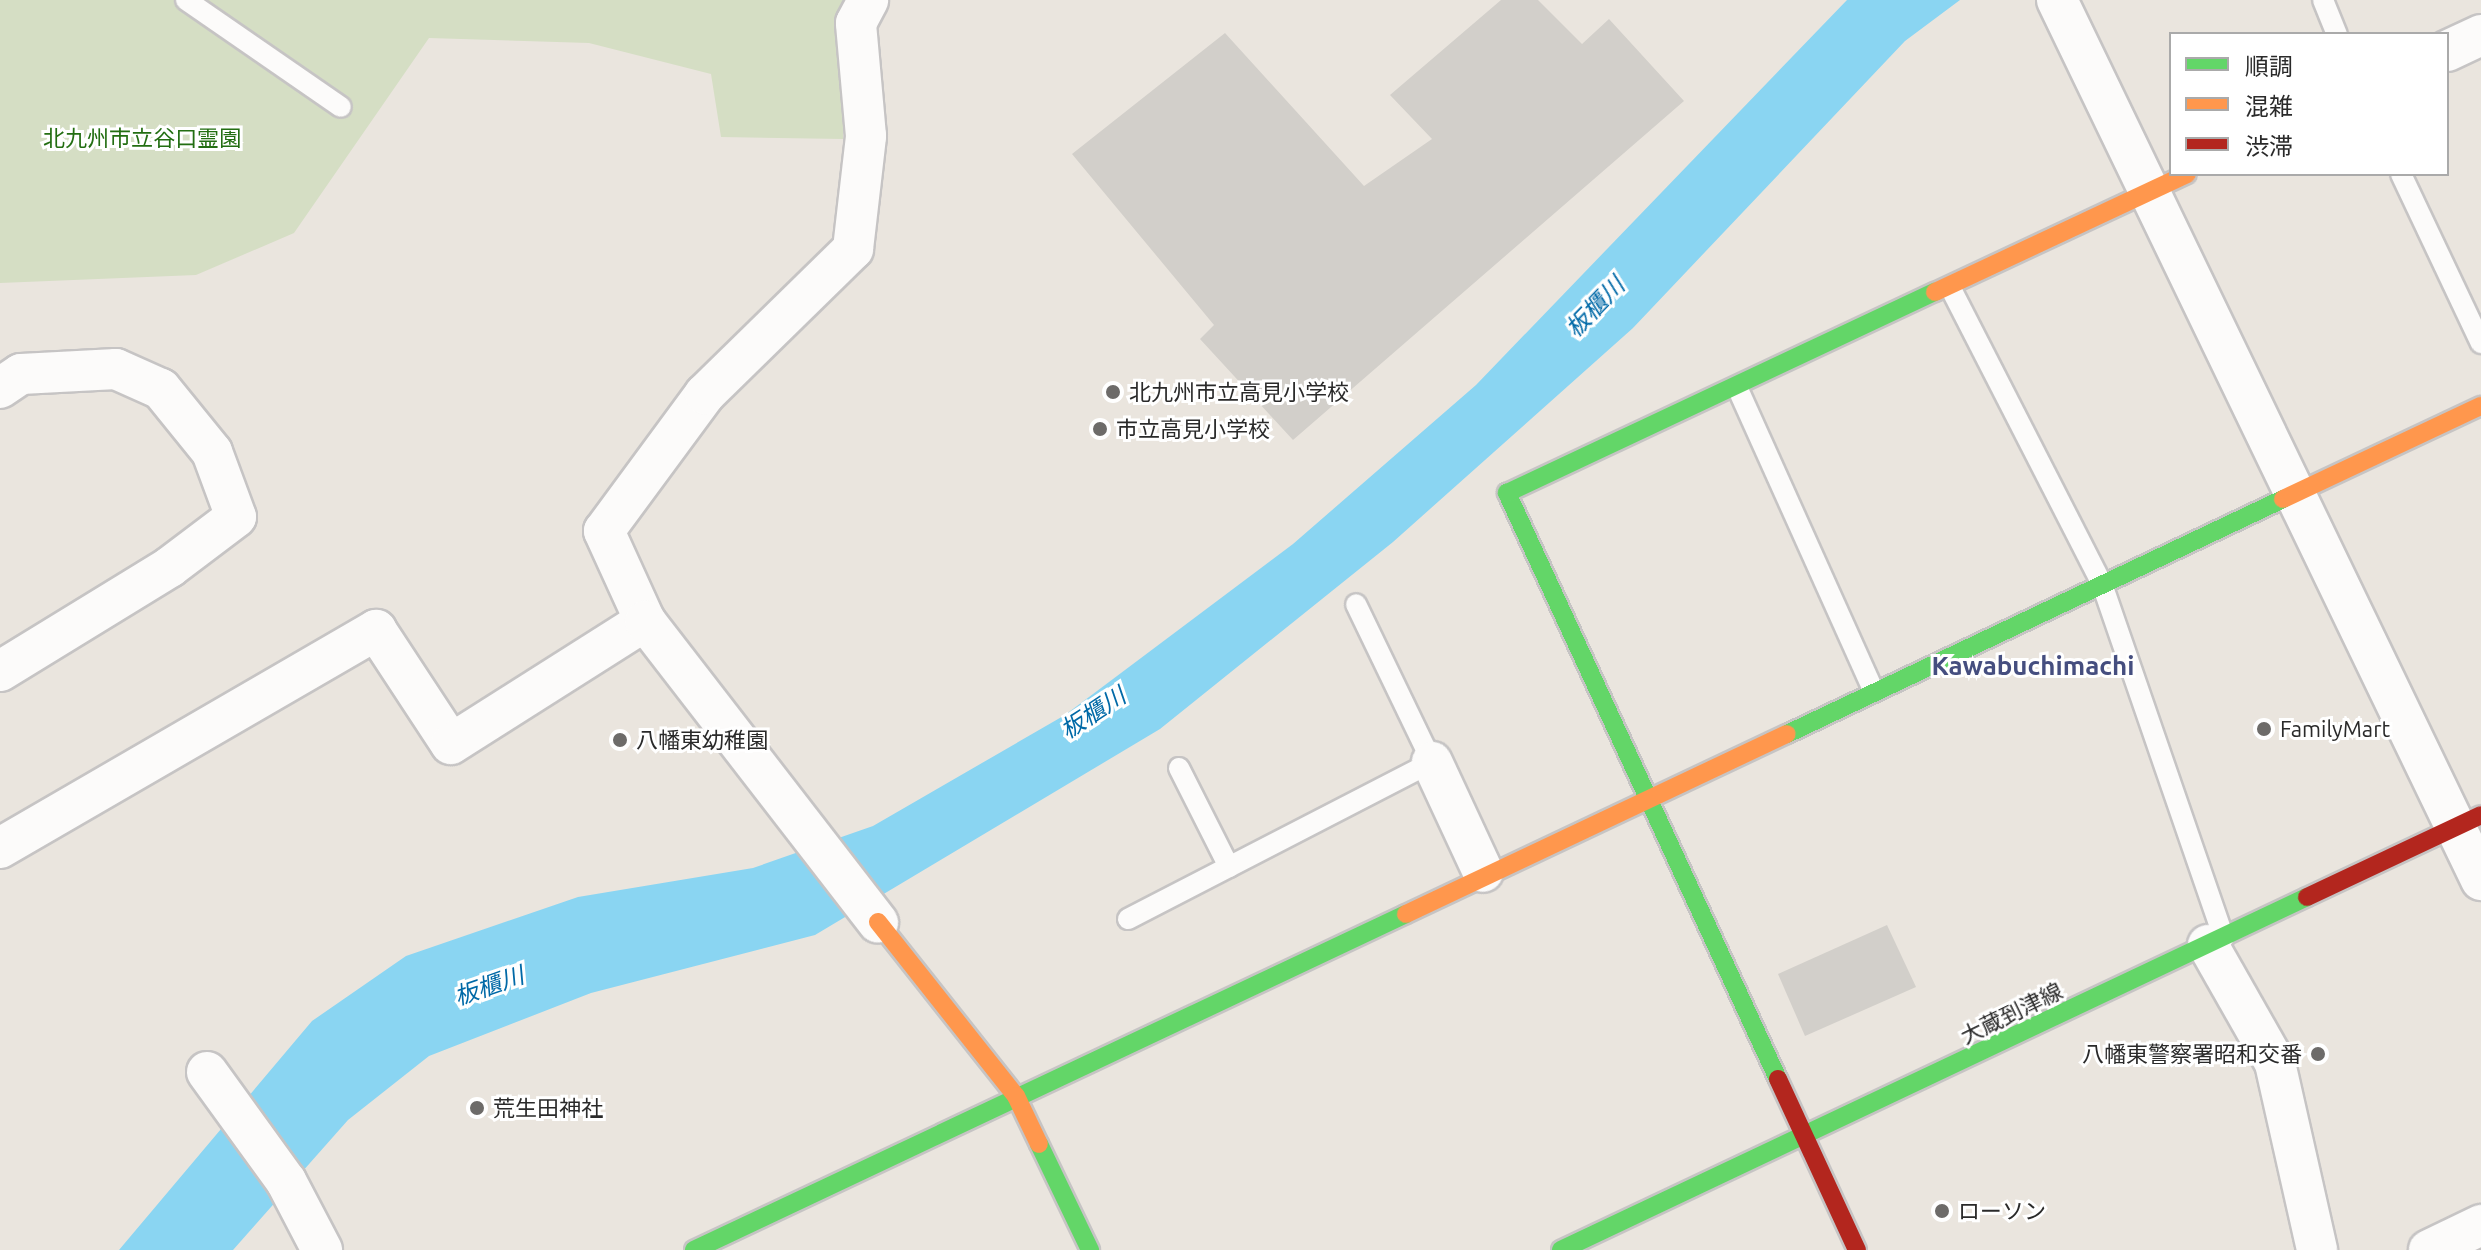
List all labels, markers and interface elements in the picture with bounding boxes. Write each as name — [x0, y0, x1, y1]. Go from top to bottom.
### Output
legend — [2169, 32, 2449, 176]
text: 順調 — [2245, 53, 2293, 80]
text: 混雑 — [2245, 93, 2293, 120]
park label: 北九州市立谷口霊園 — [43, 125, 241, 151]
text: 渋滞 — [2245, 133, 2293, 160]
water label: 板櫃川 — [1560, 271, 1630, 343]
place label: 北九州市立高見小学校 — [1129, 379, 1349, 405]
marker: 北九州市立高見小学校 — [1104, 383, 1122, 401]
place label: 市立高見小学校 — [1116, 416, 1270, 442]
marker: 市立高見小学校 — [1091, 420, 1109, 438]
district label: Kawabuchimachi — [1932, 650, 2134, 682]
water label: 板櫃川 — [1055, 681, 1131, 745]
place label: FamilyMart — [2280, 716, 2390, 742]
marker: FamilyMart — [2255, 720, 2273, 738]
place label: 八幡東幼稚園 — [636, 727, 768, 753]
marker: 八幡東幼稚園 — [611, 731, 629, 749]
water label: 板櫃川 — [450, 961, 528, 1011]
street label: 大蔵到津線 — [1956, 977, 2066, 1049]
place label: 八幡東警察署昭和交番 — [2082, 1041, 2302, 1067]
marker: 八幡東警察署昭和交番 — [2309, 1045, 2327, 1063]
place label: 荒生田神社 — [493, 1095, 603, 1121]
marker: 荒生田神社 — [468, 1099, 486, 1117]
place label: ローソン — [1958, 1198, 2046, 1224]
marker: ローソン — [1933, 1202, 1951, 1220]

